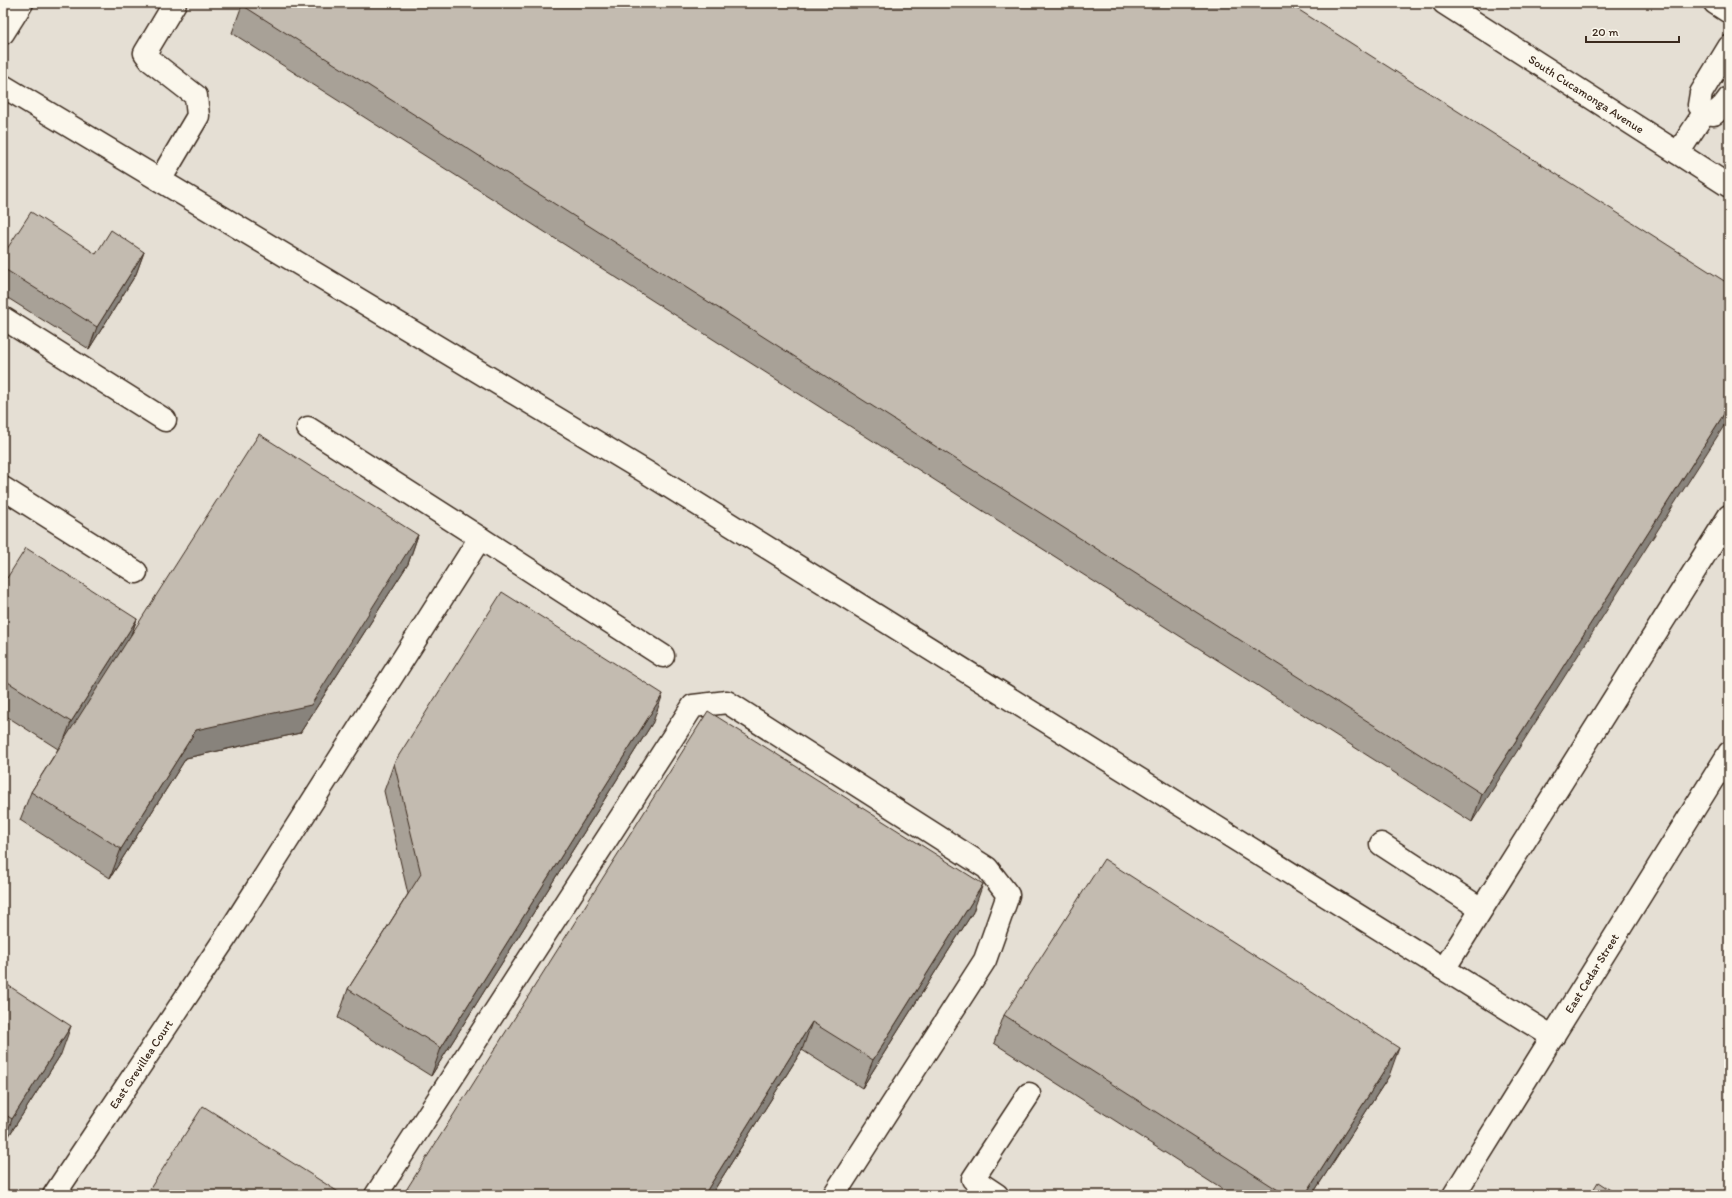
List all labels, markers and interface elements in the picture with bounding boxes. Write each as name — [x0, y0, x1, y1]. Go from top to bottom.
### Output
scale bar — [1586, 18, 1679, 44]
text: 20 m — [1592, 25, 1619, 39]
street label: South Cucamonga Avenue — [1526, 52, 1647, 137]
street label: East Cedar Street — [1562, 931, 1622, 1016]
street label: East Grevillea Court — [107, 1017, 176, 1111]

